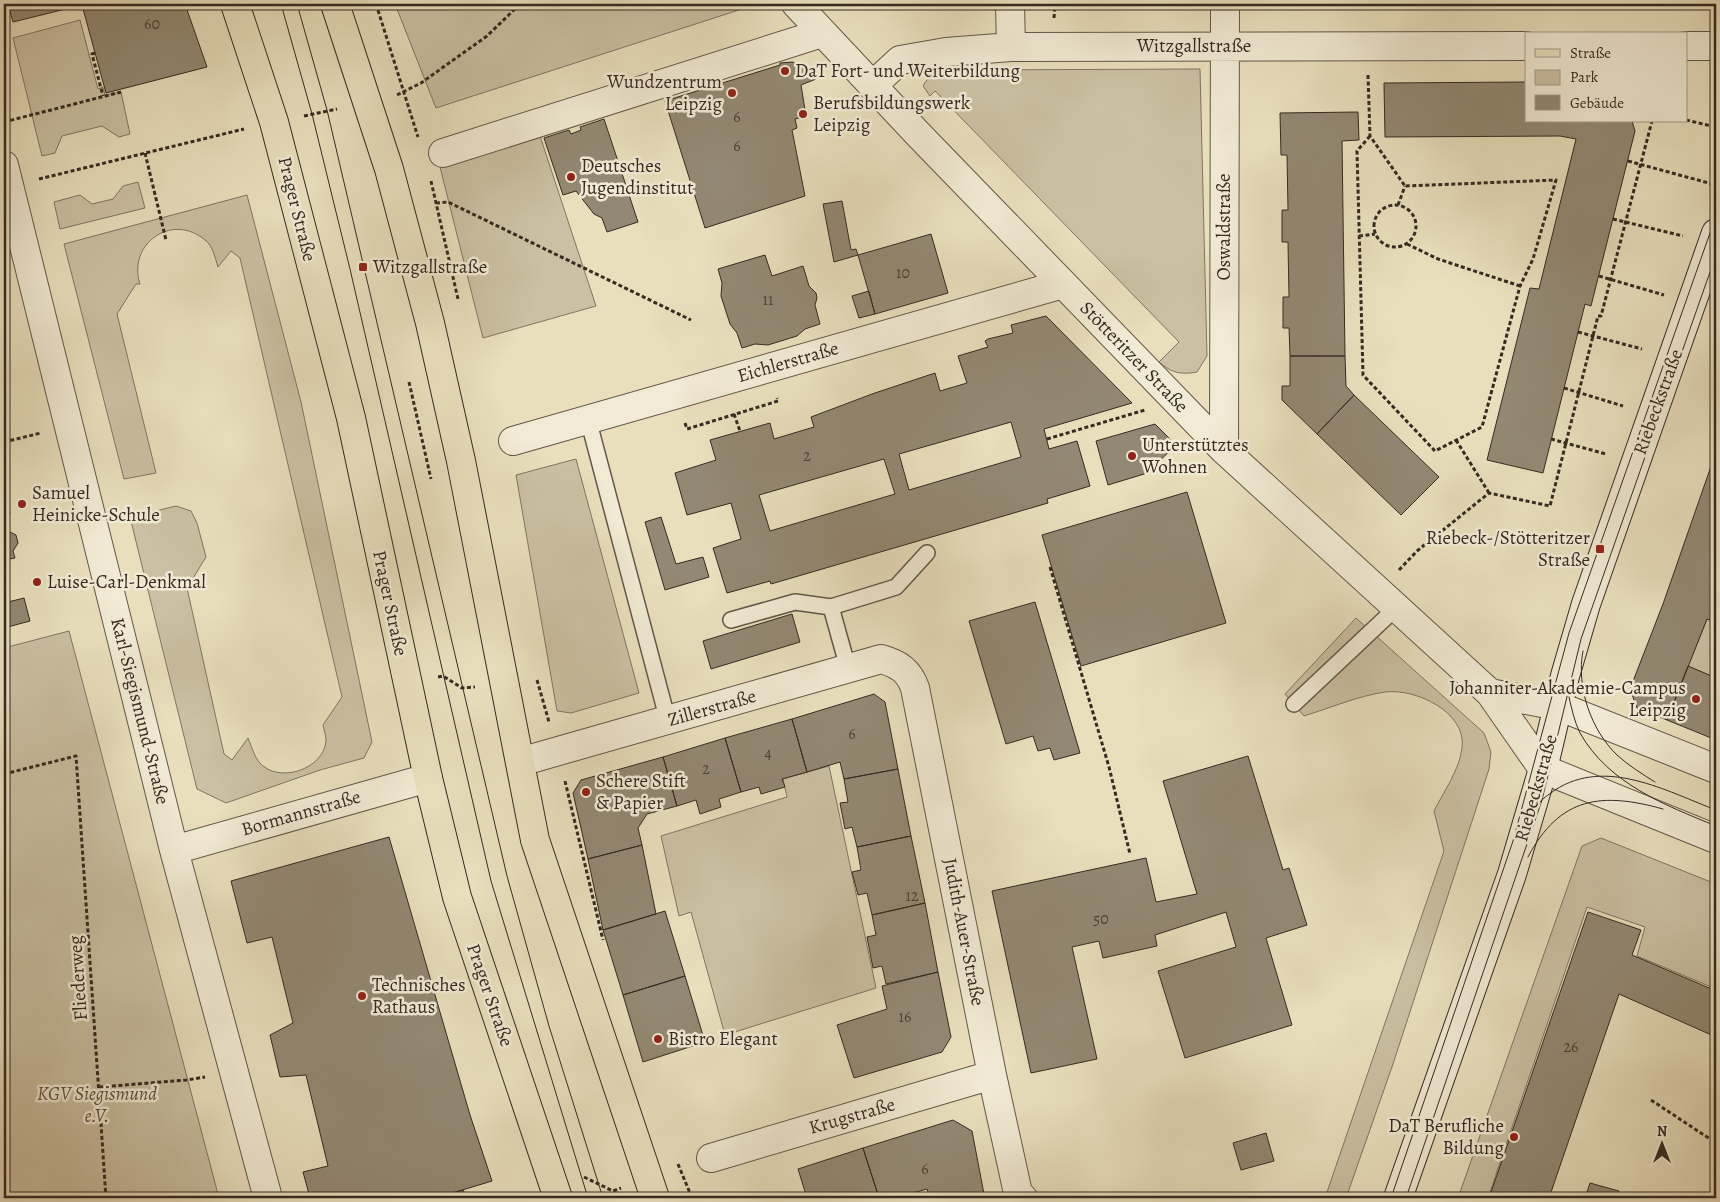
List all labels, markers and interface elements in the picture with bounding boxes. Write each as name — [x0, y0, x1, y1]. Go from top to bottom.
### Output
house number: 60 — [144, 13, 160, 35]
legend — [1525, 32, 1688, 122]
street label: Witzgallstraße — [1136, 33, 1251, 59]
text: Straße — [1570, 43, 1611, 63]
place label: DaT Fort- und Weiterbildung — [795, 58, 1020, 84]
marker: DaT Fort- und Weiterbildung — [779, 65, 791, 77]
text: Park — [1570, 67, 1599, 87]
place label: Wundzentrum Leipzig — [606, 69, 722, 117]
marker: Wundzentrum Leipzig — [726, 87, 738, 99]
place label: Berufsbildungswerk Leipzig — [813, 90, 971, 138]
text: Gebäude — [1570, 93, 1624, 113]
house number: 6 — [733, 106, 741, 128]
marker: Berufsbildungswerk Leipzig — [797, 108, 809, 120]
house number: 6 — [733, 135, 741, 157]
place label: Deutsches Jugendinstitut — [581, 153, 693, 201]
street label: Prager Straße — [271, 154, 323, 264]
marker: Deutsches Jugendinstitut — [565, 171, 577, 183]
street label: Oswaldstraße — [1211, 173, 1237, 281]
place label: Witzgallstraße — [372, 254, 487, 280]
marker: Witzgallstraße — [357, 261, 369, 273]
house number: 10 — [896, 262, 910, 284]
house number: 11 — [763, 289, 774, 311]
street label: Stötteritzer Straße — [1074, 295, 1194, 419]
street label: Eichlerstraße — [734, 335, 842, 389]
street label: Riebeckstraße — [1627, 346, 1689, 458]
place label: Unterstütztes Wohnen — [1141, 432, 1249, 480]
house number: 2 — [803, 445, 811, 467]
marker: Unterstütztes Wohnen — [1126, 450, 1138, 462]
place label: Samuel Heinicke-Schule — [32, 480, 160, 528]
marker: Samuel Heinicke-Schule — [16, 498, 28, 510]
place label: Riebeck-/Stötteritzer Straße — [1426, 525, 1590, 573]
marker: Riebeck-/Stötteritzer Straße — [1594, 543, 1606, 555]
street label: Prager Straße — [366, 548, 414, 658]
place label: Luise-Carl-Denkmal — [47, 569, 206, 595]
marker: Luise-Carl-Denkmal — [31, 576, 43, 588]
street label: Karl-Siegismund-Straße — [104, 615, 176, 807]
place label: Johanniter-Akademie-Campus Leipzig — [1449, 675, 1686, 723]
street label: Zillerstraße — [665, 683, 759, 733]
marker: Johanniter-Akademie-Campus Leipzig — [1690, 693, 1702, 705]
house number: 6 — [848, 723, 856, 745]
street label: Riebeckstraße — [1508, 731, 1564, 845]
house number: 4 — [764, 742, 772, 764]
house number: 2 — [702, 758, 710, 780]
place label: Schere Stift & Papier — [596, 768, 686, 816]
street label: Bormannstraße — [238, 784, 364, 842]
marker: Schere Stift & Papier — [580, 786, 592, 798]
street label: Judith-Auer-Straße — [937, 856, 991, 1008]
house number: 12 — [905, 885, 919, 907]
house number: 50 — [1093, 908, 1109, 930]
street label: Fliederweg — [62, 934, 94, 1022]
street label: Prager Straße — [460, 940, 520, 1050]
place label: Technisches Rathaus — [372, 972, 466, 1020]
marker: Technisches Rathaus — [356, 990, 368, 1002]
house number: 16 — [899, 1006, 911, 1028]
place label: Bistro Elegant — [668, 1026, 778, 1052]
marker: Bistro Elegant — [652, 1033, 664, 1045]
house number: 26 — [1564, 1036, 1579, 1058]
park label: KGV Siegismund e.V. — [37, 1081, 157, 1129]
street label: Krugstraße — [806, 1091, 898, 1141]
place label: DaT Berufliche Bildung — [1388, 1113, 1504, 1161]
north arrow — [1638, 1120, 1688, 1170]
text: N — [1657, 1122, 1667, 1141]
marker: DaT Berufliche Bildung — [1508, 1131, 1520, 1143]
house number: 6 — [921, 1158, 929, 1180]

